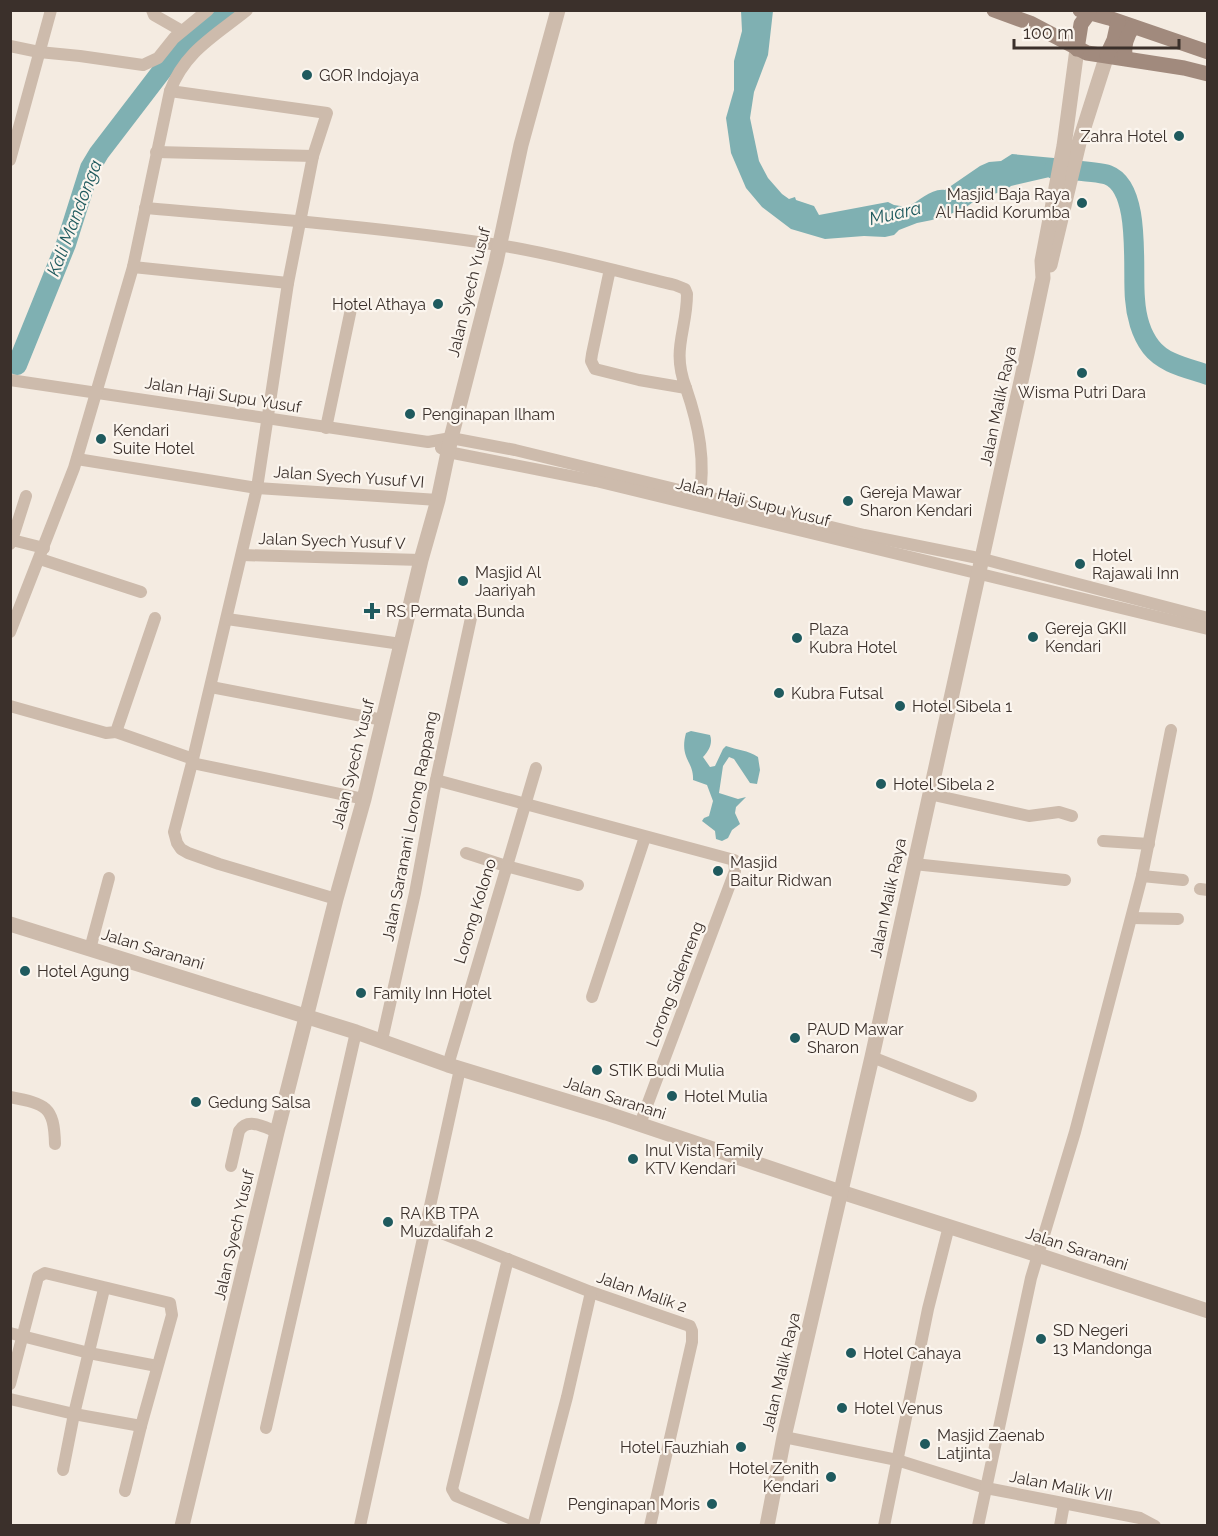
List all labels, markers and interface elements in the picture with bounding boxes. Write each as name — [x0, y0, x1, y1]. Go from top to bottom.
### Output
scale bar — [1014, 12, 1179, 50]
text: 100 m — [1023, 22, 1074, 43]
place label: GOR Indojaya — [319, 66, 419, 85]
marker: GOR Indojaya — [300, 68, 314, 82]
place label: Zahra Hotel — [1080, 127, 1168, 146]
marker: Zahra Hotel — [1172, 129, 1186, 143]
water label: Kali Mandonga — [42, 157, 106, 279]
place label: Masjid Baja Raya Al Hadid Korumba — [936, 185, 1070, 222]
marker: Masjid Baja Raya Al Hadid Korumba — [1075, 196, 1089, 210]
water label: Muara — [867, 197, 923, 229]
street label: Jalan Syech Yusuf — [444, 224, 494, 359]
place label: Hotel Athaya — [332, 295, 426, 314]
marker: Hotel Athaya — [431, 297, 445, 311]
street label: Jalan Malik Raya — [976, 344, 1020, 468]
marker: Wisma Putri Dara — [1075, 366, 1089, 380]
street label: Jalan Haji Supu Yusuf — [144, 373, 303, 417]
place label: Wisma Putri Dara — [1018, 383, 1146, 402]
place label: Penginapan Ilham — [422, 405, 555, 424]
marker: Penginapan Ilham — [403, 407, 417, 421]
place label: Kendari Suite Hotel — [113, 421, 195, 458]
marker: Kendari Suite Hotel — [94, 432, 108, 446]
street label: Jalan Syech Yusuf VI — [273, 462, 425, 492]
street label: Jalan Haji Supu Yusuf — [674, 474, 833, 530]
place label: Gereja Mawar Sharon Kendari — [860, 483, 972, 520]
marker: Gereja Mawar Sharon Kendari — [841, 494, 855, 508]
street label: Jalan Syech Yusuf V — [258, 529, 406, 553]
place label: Hotel Rajawali Inn — [1092, 546, 1179, 583]
marker: Hotel Rajawali Inn — [1073, 557, 1087, 571]
place label: Masjid Al Jaariyah — [475, 563, 542, 600]
marker: Masjid Al Jaariyah — [456, 574, 470, 588]
marker: RS Permata Bunda — [363, 602, 381, 620]
place label: RS Permata Bunda — [386, 602, 525, 621]
place label: Gereja GKII Kendari — [1045, 619, 1127, 656]
place label: Plaza Kubra Hotel — [809, 620, 897, 657]
marker: Gereja GKII Kendari — [1026, 630, 1040, 644]
marker: Plaza Kubra Hotel — [790, 631, 804, 645]
place label: Kubra Futsal — [791, 684, 884, 703]
marker: Kubra Futsal — [772, 686, 786, 700]
street label: Jalan Syech Yusuf — [328, 696, 378, 831]
place label: Hotel Sibela 1 — [912, 697, 1012, 716]
marker: Hotel Sibela 1 — [893, 699, 907, 713]
street label: Jalan Saranani Lorong Rappang — [378, 709, 442, 943]
place label: Hotel Sibela 2 — [893, 775, 995, 794]
marker: Hotel Sibela 2 — [874, 777, 888, 791]
street label: Jalan Malik Raya — [866, 836, 910, 960]
place label: Masjid Baitur Ridwan — [730, 853, 832, 890]
street label: Lorong Kolono — [450, 856, 500, 966]
marker: Masjid Baitur Ridwan — [711, 864, 725, 878]
street label: Lorong Sidenreng — [642, 919, 708, 1049]
street label: Jalan Saranani — [99, 924, 207, 974]
place label: Hotel Agung — [37, 962, 129, 981]
marker: Hotel Agung — [18, 964, 32, 978]
place label: Family Inn Hotel — [373, 984, 492, 1003]
marker: Family Inn Hotel — [354, 986, 368, 1000]
place label: PAUD Mawar Sharon — [807, 1020, 904, 1057]
marker: PAUD Mawar Sharon — [788, 1031, 802, 1045]
place label: STIK Budi Mulia — [609, 1061, 724, 1080]
marker: STIK Budi Mulia — [590, 1063, 604, 1077]
street label: Jalan Saranani — [561, 1073, 669, 1123]
place label: Hotel Mulia — [684, 1087, 768, 1106]
marker: Hotel Mulia — [665, 1089, 679, 1103]
place label: Gedung Salsa — [208, 1093, 311, 1112]
marker: Gedung Salsa — [189, 1095, 203, 1109]
place label: Inul Vista Family KTV Kendari — [645, 1141, 764, 1178]
marker: Inul Vista Family KTV Kendari — [626, 1152, 640, 1166]
street label: Jalan Syech Yusuf — [210, 1167, 258, 1302]
place label: RA KB TPA Muzdalifah 2 — [400, 1204, 493, 1241]
marker: RA KB TPA Muzdalifah 2 — [381, 1215, 395, 1229]
street label: Jalan Saranani — [1023, 1224, 1131, 1274]
street label: Jalan Malik 2 — [594, 1268, 690, 1316]
street label: Jalan Malik Raya — [758, 1311, 804, 1433]
place label: SD Negeri 13 Mandonga — [1053, 1321, 1152, 1358]
marker: SD Negeri 13 Mandonga — [1034, 1332, 1048, 1346]
place label: Hotel Cahaya — [863, 1344, 961, 1363]
marker: Hotel Cahaya — [844, 1346, 858, 1360]
place label: Hotel Venus — [854, 1399, 943, 1418]
marker: Hotel Venus — [835, 1401, 849, 1415]
place label: Masjid Zaenab Latjinta — [937, 1426, 1045, 1463]
marker: Masjid Zaenab Latjinta — [918, 1437, 932, 1451]
place label: Hotel Fauzhiah — [620, 1438, 729, 1457]
marker: Hotel Fauzhiah — [734, 1440, 748, 1454]
place label: Hotel Zenith Kendari — [729, 1459, 819, 1496]
street label: Jalan Malik VII — [1008, 1467, 1114, 1505]
marker: Hotel Zenith Kendari — [824, 1470, 838, 1484]
place label: Penginapan Moris — [568, 1495, 700, 1514]
marker: Penginapan Moris — [705, 1497, 719, 1511]

